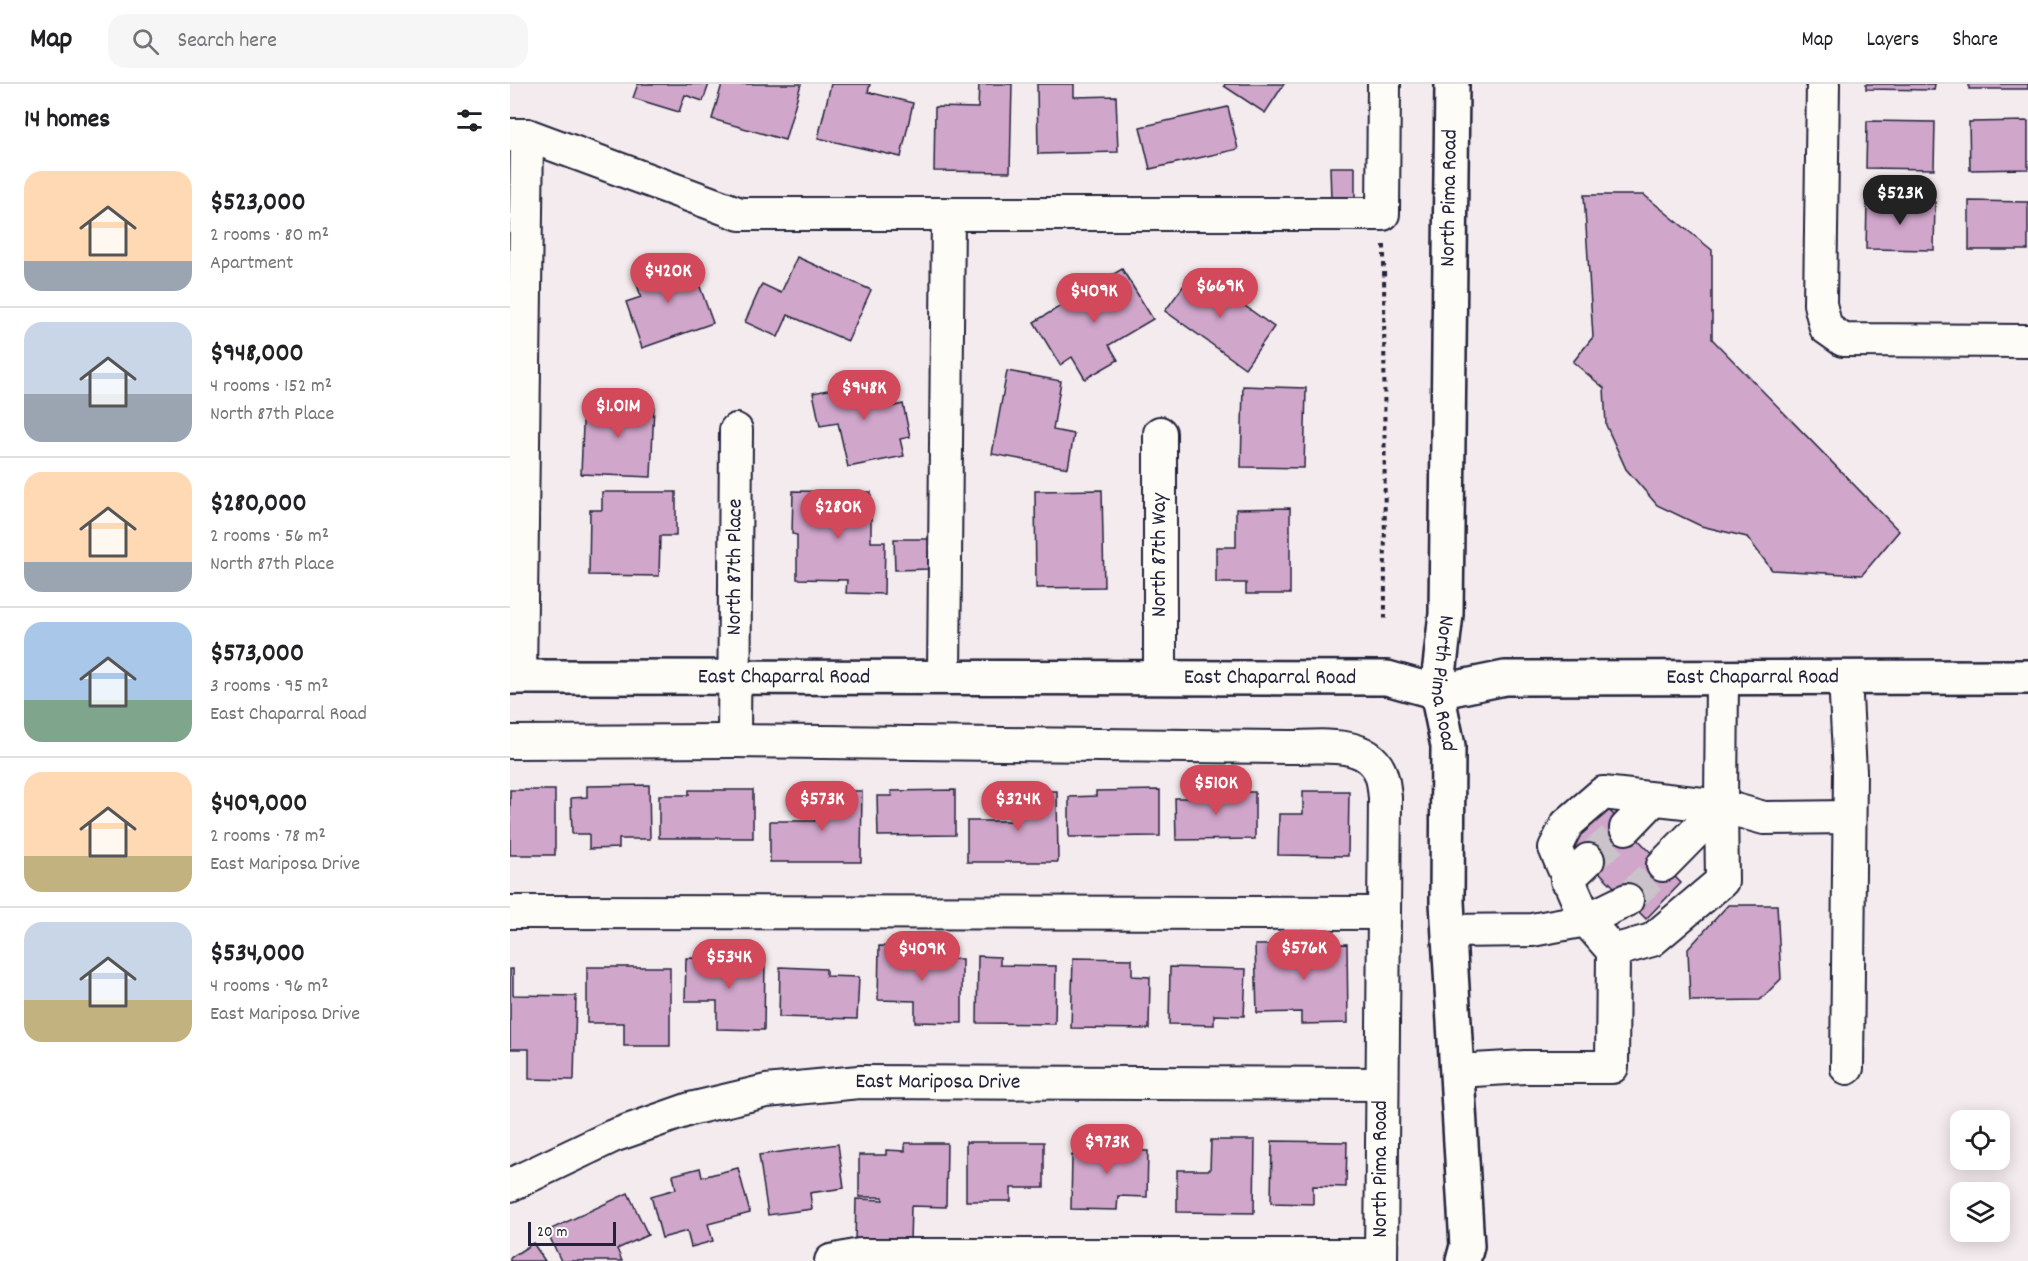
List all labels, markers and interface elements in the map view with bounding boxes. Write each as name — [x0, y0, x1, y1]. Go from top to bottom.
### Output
search box — [108, 14, 528, 68]
text: Map — [30, 21, 72, 61]
icon: search — [129, 25, 162, 58]
text: Search here — [177, 26, 277, 57]
text: Map — [1802, 26, 1833, 56]
text: Layers — [1866, 26, 1919, 56]
text: Share — [1952, 26, 1998, 56]
text: 14 homes — [24, 102, 110, 139]
icon: filters — [453, 104, 486, 137]
street label: North Pima Road — [1433, 129, 1467, 267]
pin: $523K — [1858, 175, 1942, 226]
text: $523K — [1877, 180, 1923, 208]
text: $523,000 — [210, 185, 306, 222]
icon: home — [72, 195, 144, 267]
text: 2 rooms · 80 m² — [210, 222, 329, 250]
text: Apartment — [210, 250, 293, 278]
pin: $420K — [626, 253, 710, 304]
text: $420K — [644, 258, 692, 286]
pin: $669K — [1178, 268, 1262, 319]
pin: $409K — [1052, 273, 1136, 324]
text: $669K — [1196, 273, 1244, 301]
text: $409K — [1070, 278, 1118, 306]
text: $948,000 — [210, 336, 304, 373]
icon: home — [72, 346, 144, 418]
pin: $948K — [822, 370, 906, 421]
text: 4 rooms · 152 m² — [210, 373, 332, 401]
text: $948K — [842, 375, 886, 403]
pin: $1.01M — [569, 388, 667, 439]
text: $1.01M — [596, 393, 640, 421]
text: North 87th Place — [210, 401, 334, 429]
text: $280,000 — [210, 486, 307, 523]
pin: $280K — [796, 489, 880, 540]
street label: North 87th Way — [1145, 492, 1176, 617]
text: $280K — [814, 494, 862, 522]
icon: home — [72, 496, 144, 568]
street label: North 87th Place — [719, 499, 751, 635]
text: 2 rooms · 56 m² — [210, 523, 329, 551]
text: North 87th Place — [210, 551, 334, 579]
street label: North Pima Road — [1421, 613, 1464, 751]
text: $573,000 — [210, 636, 304, 673]
icon: home — [72, 646, 144, 718]
street label: East Chaparral Road — [698, 662, 870, 693]
street label: East Chaparral Road — [1184, 662, 1356, 693]
street label: East Chaparral Road — [1666, 662, 1839, 693]
text: 3 rooms · 95 m² — [210, 673, 329, 701]
text: East Chaparral Road — [210, 701, 367, 729]
pin: $510K — [1174, 765, 1258, 816]
text: $510K — [1194, 770, 1238, 798]
pin: $573K — [780, 781, 864, 832]
pin: $324K — [976, 781, 1060, 832]
text: $409,000 — [210, 786, 308, 823]
text: $573K — [799, 786, 845, 814]
text: $324K — [995, 786, 1041, 814]
icon: home — [72, 796, 144, 868]
text: 2 rooms · 78 m² — [210, 823, 326, 851]
text: East Mariposa Drive — [210, 851, 360, 879]
pin: $576K — [1262, 930, 1346, 981]
pin: $409K — [880, 931, 964, 982]
text: $576K — [1281, 935, 1327, 963]
text: $534,000 — [210, 936, 305, 973]
text: $409K — [898, 936, 946, 964]
pin: $534K — [687, 939, 771, 990]
text: $534K — [706, 944, 752, 972]
icon: home — [72, 946, 144, 1018]
text: 4 rooms · 96 m² — [210, 973, 329, 1001]
text: East Mariposa Drive — [210, 1001, 360, 1029]
street label: East Mariposa Drive — [855, 1066, 1020, 1098]
street label: North Pima Road — [1366, 1100, 1397, 1238]
map controls — [1950, 1110, 2010, 1242]
button: locate — [1950, 1110, 2010, 1170]
pin: $973K — [1065, 1124, 1149, 1175]
text: $973K — [1084, 1129, 1130, 1157]
button: layers — [1950, 1182, 2010, 1242]
scale bar — [528, 1219, 616, 1246]
text: 20 m — [537, 1221, 567, 1244]

